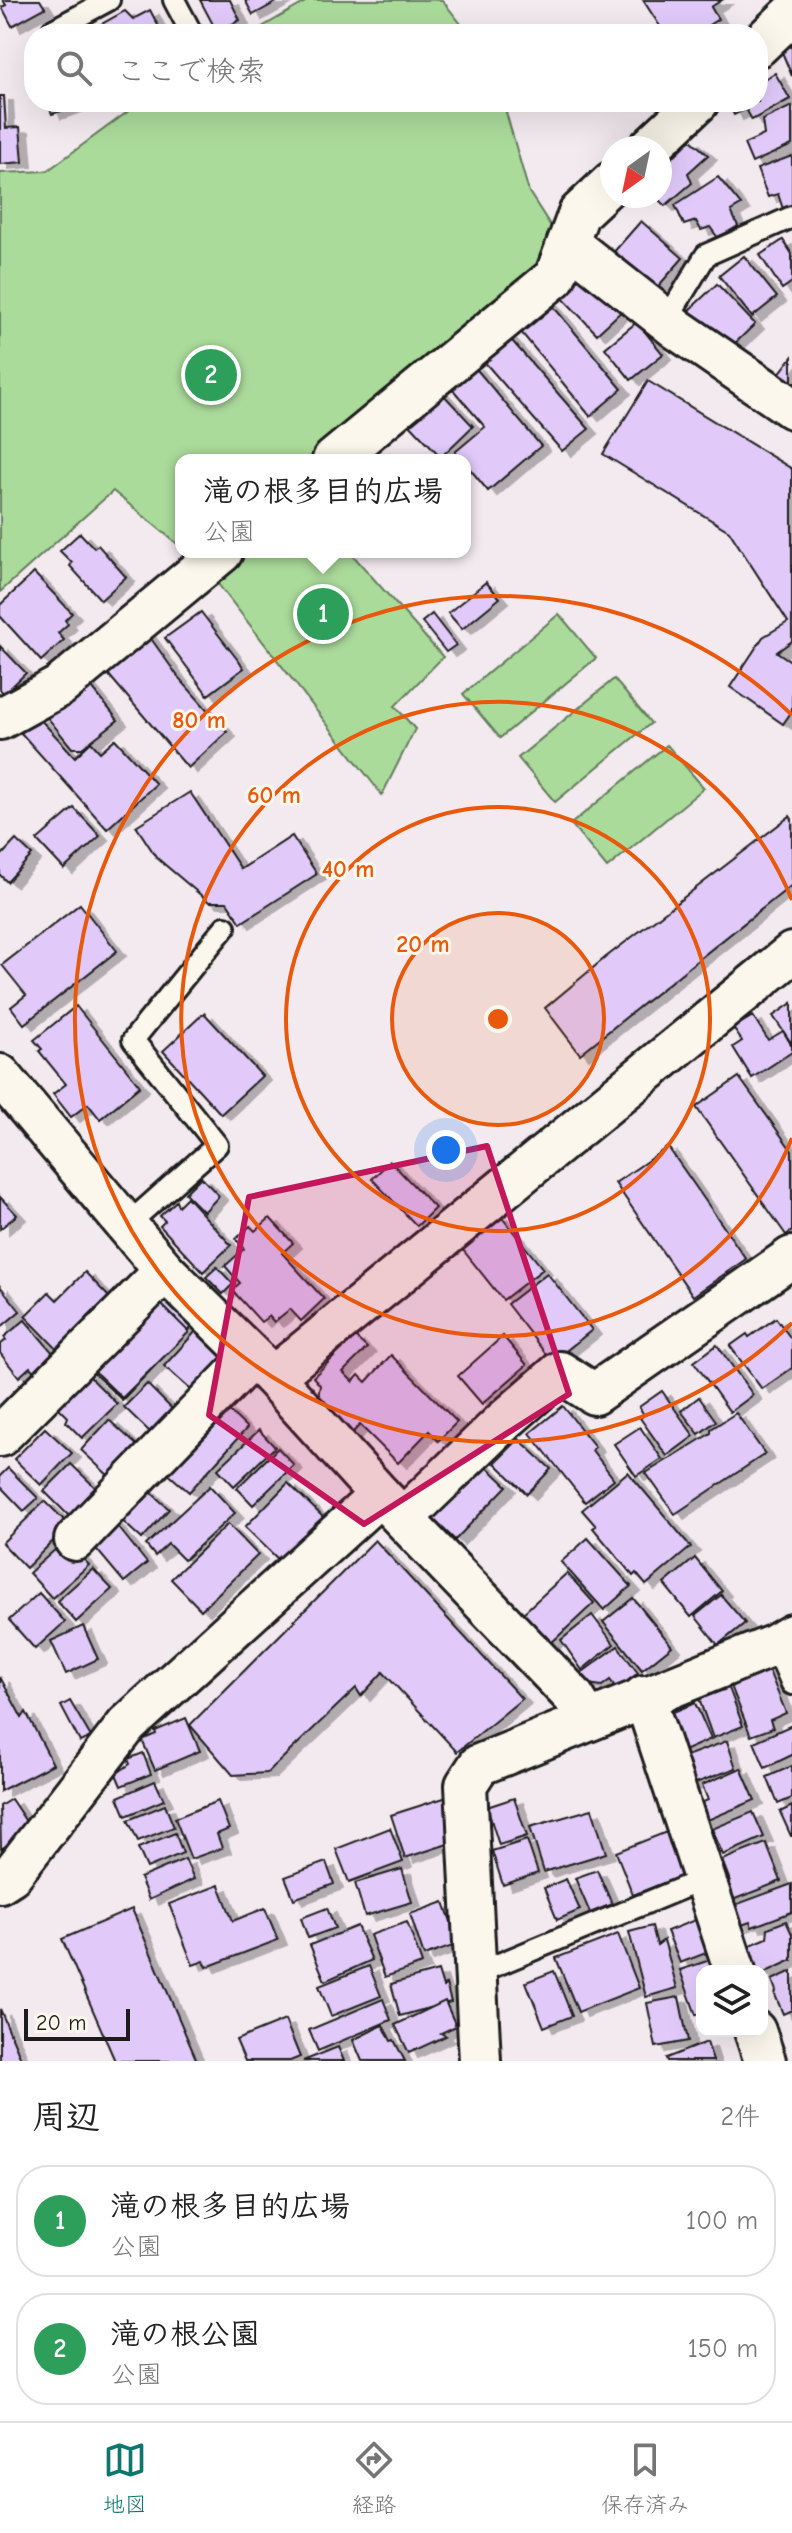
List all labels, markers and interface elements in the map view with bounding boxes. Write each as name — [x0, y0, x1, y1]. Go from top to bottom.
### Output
search box — [24, 24, 768, 112]
icon: search — [52, 46, 96, 90]
text: ここで検索 — [116, 54, 266, 89]
north arrow — [600, 136, 672, 208]
pin: 2 — [185, 345, 237, 405]
popup — [175, 454, 471, 558]
text: 滝の根多目的広場 — [203, 474, 443, 509]
text: 公園 — [203, 517, 255, 547]
pin: 1 — [297, 584, 349, 644]
text: 80 m — [172, 706, 226, 734]
text: 60 m — [247, 781, 301, 809]
text: 40 m — [322, 855, 374, 883]
text: 20 m — [396, 930, 450, 958]
centre of rings — [484, 1005, 512, 1033]
your location — [426, 1130, 466, 1170]
map controls — [696, 1965, 768, 2037]
button: layers — [696, 1965, 768, 2037]
scale bar — [24, 2005, 130, 2041]
text: 20 m — [36, 2010, 86, 2036]
text: 周辺 — [32, 2097, 100, 2137]
text: 2件 — [720, 2102, 760, 2132]
text: 滝の根多目的広場 — [110, 2189, 350, 2224]
text: 1 — [55, 2206, 65, 2236]
text: 100 m — [686, 2206, 758, 2236]
text: 公園 — [110, 2232, 162, 2262]
text: 滝の根公園 — [110, 2317, 260, 2352]
text: 2 — [54, 2334, 66, 2364]
text: 150 m — [688, 2334, 758, 2364]
text: 公園 — [110, 2360, 162, 2390]
tab: 地図 — [103, 2438, 147, 2518]
tab: 経路 — [352, 2438, 396, 2518]
tab: 保存済み — [601, 2438, 689, 2518]

